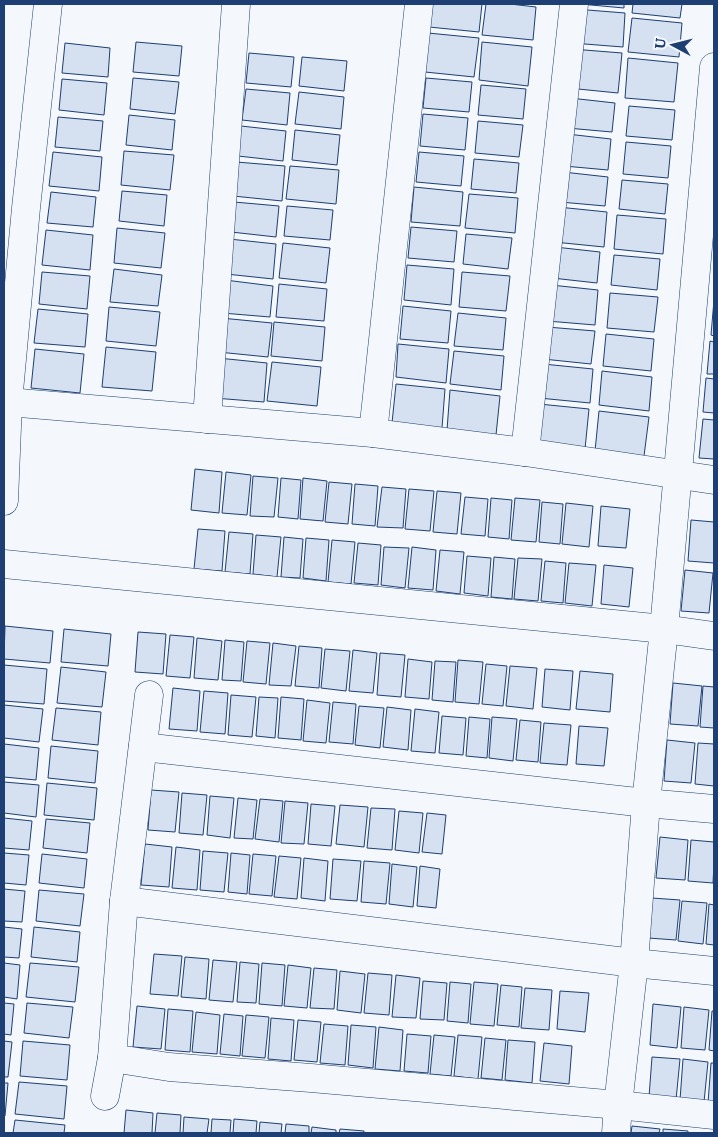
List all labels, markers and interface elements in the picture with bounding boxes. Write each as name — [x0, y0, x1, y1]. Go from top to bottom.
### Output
north arrow — [648, 20, 698, 70]
text: U — [649, 37, 670, 50]

